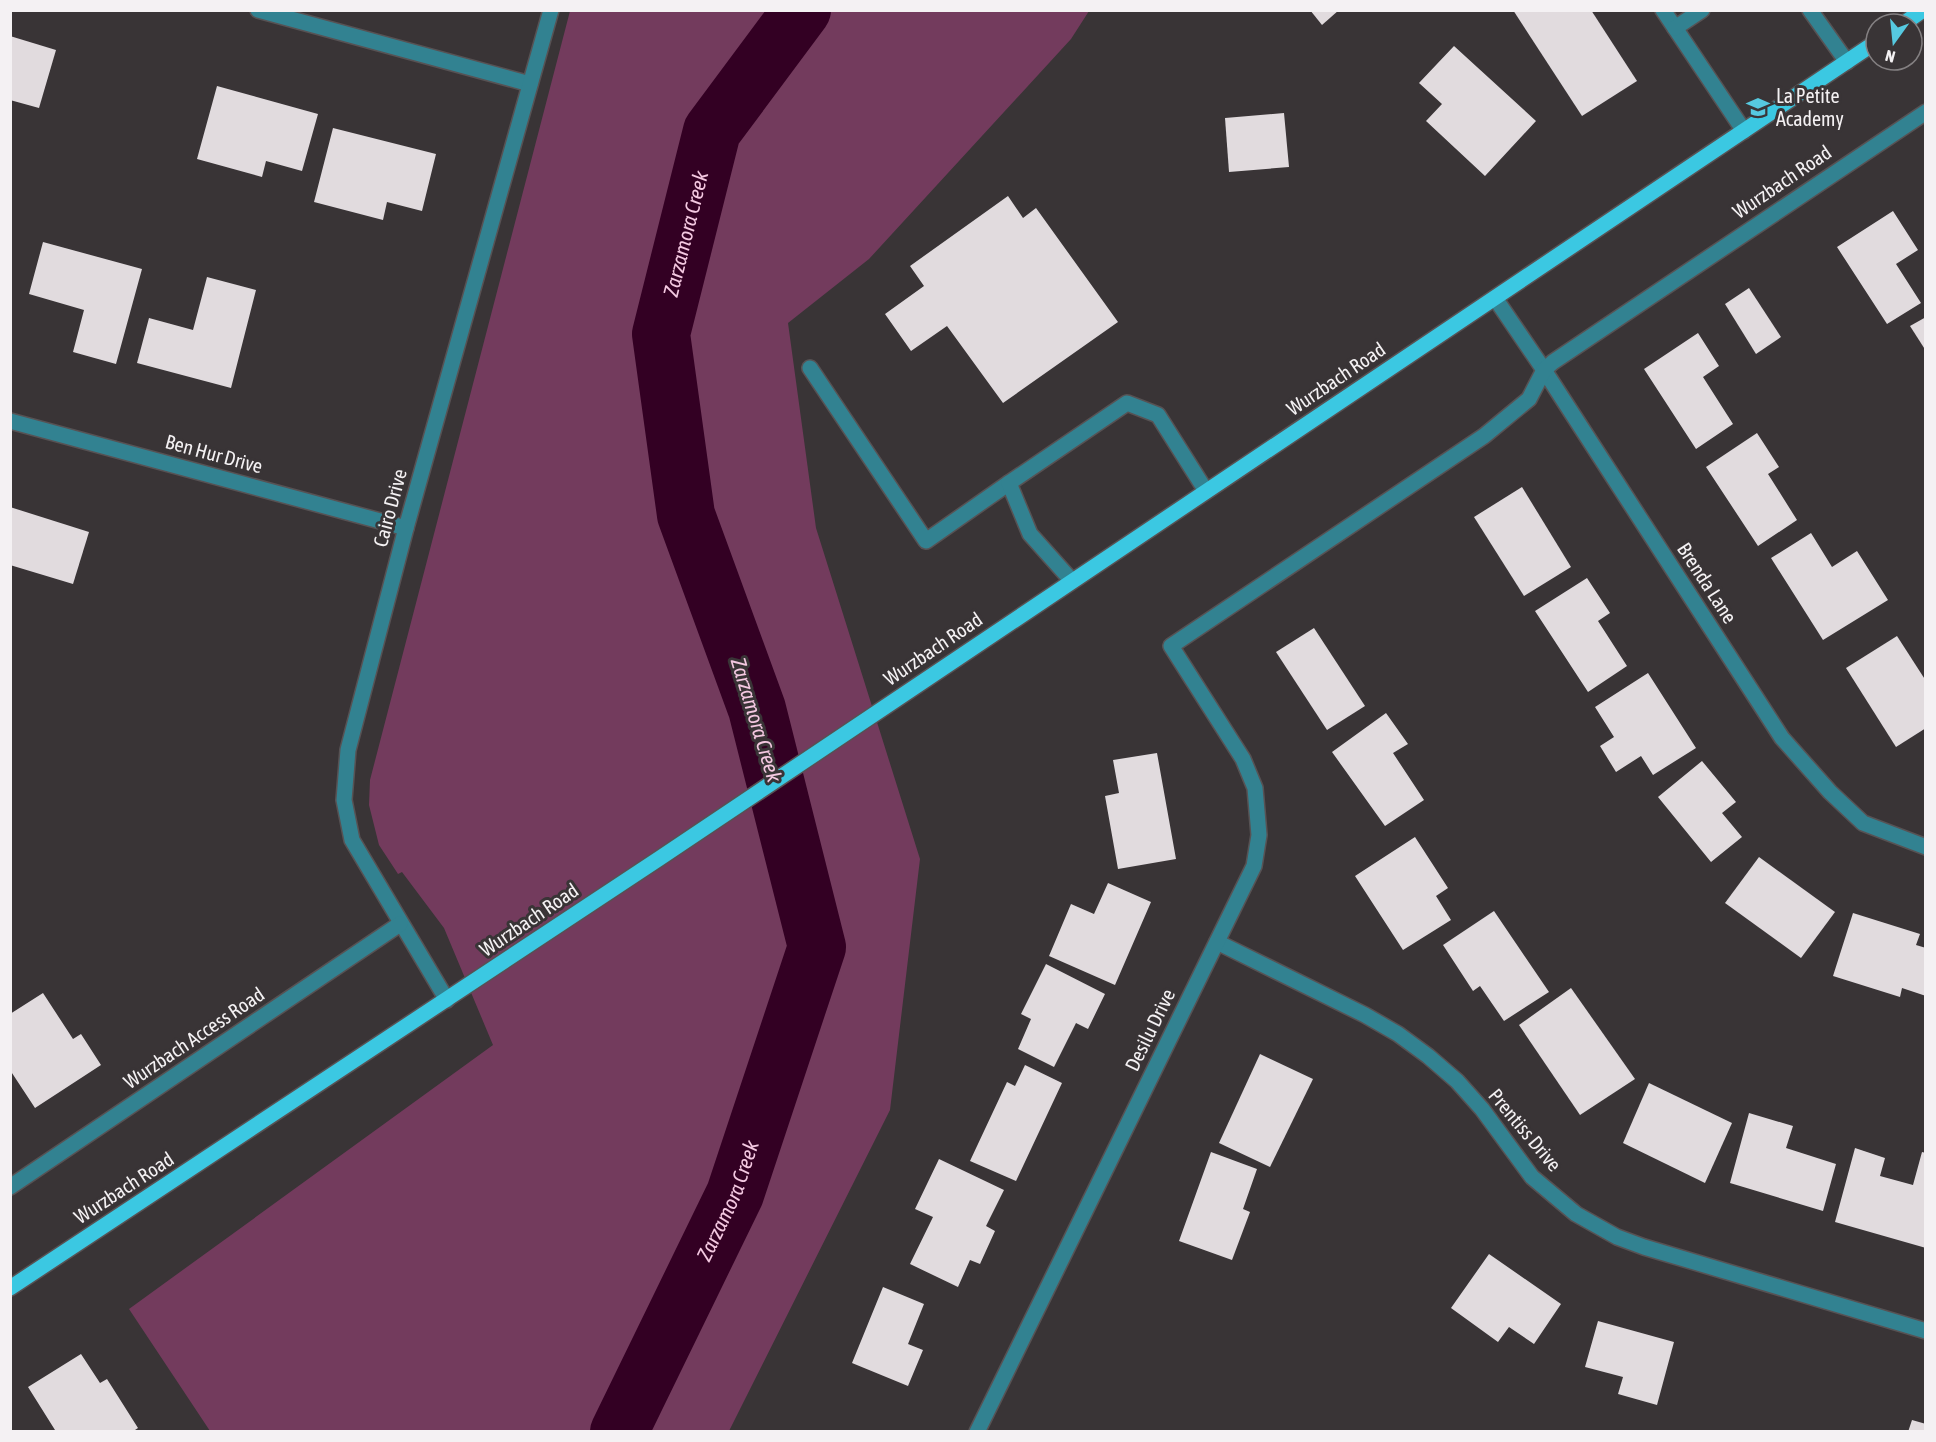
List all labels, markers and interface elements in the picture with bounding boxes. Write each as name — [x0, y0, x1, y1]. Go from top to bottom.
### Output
north arrow — [1864, 12, 1924, 72]
text: N — [1883, 47, 1897, 66]
place label: La Petite Academy — [1776, 84, 1844, 130]
school or university icon: La Petite Academy — [1745, 94, 1771, 120]
street label: Wurzbach Road — [1728, 140, 1835, 223]
water label: Zarzamora Creek — [658, 168, 713, 299]
street label: Wurzbach Road — [1282, 337, 1389, 420]
street label: Ben Hur Drive — [163, 430, 265, 478]
street label: Cairo Drive — [368, 466, 411, 549]
street label: Brenda Lane — [1673, 538, 1742, 627]
street label: Wurzbach Road — [879, 607, 986, 690]
water label: Zarzamora Creek — [727, 655, 787, 785]
street label: Wurzbach Road — [475, 878, 582, 961]
street label: Wurzbach Access Road — [119, 982, 268, 1093]
street label: Desilu Drive — [1120, 985, 1179, 1075]
street label: Prentiss Drive — [1484, 1084, 1567, 1176]
water label: Zarzamora Creek — [691, 1136, 763, 1265]
street label: Wurzbach Road — [70, 1147, 178, 1228]

